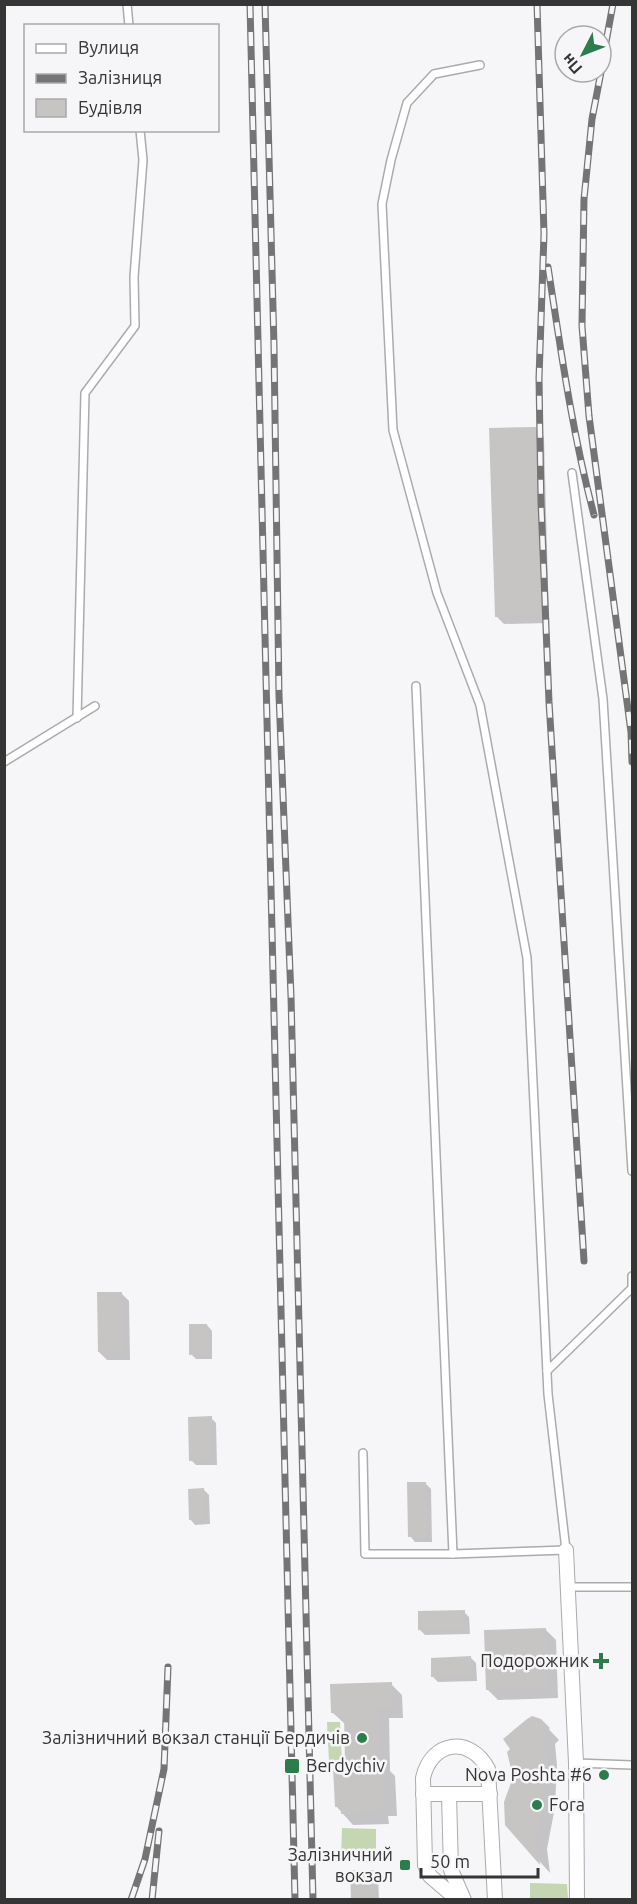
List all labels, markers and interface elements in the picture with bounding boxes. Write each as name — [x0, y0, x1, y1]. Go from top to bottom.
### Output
legend — [24, 24, 219, 132]
north arrow — [553, 24, 613, 84]
text: Вулиця — [78, 37, 139, 57]
text: Пн — [558, 50, 586, 78]
text: Залізниця — [78, 67, 162, 87]
text: Будівля — [78, 97, 143, 117]
place label: Подорожник — [480, 1650, 589, 1670]
marker: Подорожник — [594, 1654, 608, 1668]
place label: Залізничний вокзал станції Бердичів — [42, 1727, 350, 1747]
marker: Залізничний вокзал станції Бердичів — [355, 1731, 369, 1745]
place label: Berdychiv — [306, 1755, 385, 1775]
marker: Berdychiv — [283, 1757, 301, 1775]
place label: Nova Poshta #6 — [465, 1764, 592, 1784]
marker: Nova Poshta #6 — [597, 1768, 611, 1782]
place label: Fora — [549, 1794, 585, 1814]
marker: Fora — [530, 1798, 544, 1812]
scale bar — [421, 1841, 538, 1879]
place label: Залізничний вокзал — [288, 1844, 393, 1885]
text: 50 m — [430, 1851, 470, 1871]
marker: Залізничний вокзал — [398, 1858, 412, 1872]

